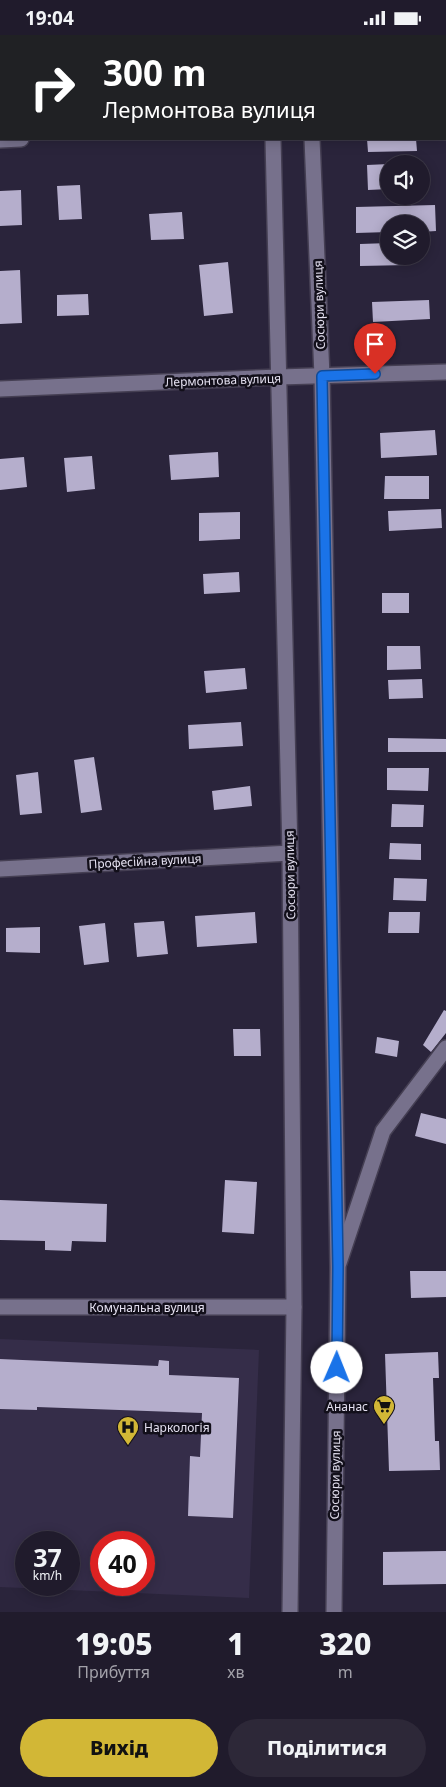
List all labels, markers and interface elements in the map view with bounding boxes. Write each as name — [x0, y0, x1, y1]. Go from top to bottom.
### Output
text: 19:04 — [25, 5, 74, 31]
text: 300 m — [103, 49, 206, 96]
icon: right — [20, 55, 85, 120]
text: Лермонтова вулиця — [103, 94, 316, 124]
map controls — [380, 155, 430, 265]
button: sound — [380, 155, 430, 205]
button: layers — [380, 215, 430, 265]
street label: Сосюри вулиця — [309, 260, 329, 350]
pin — [354, 323, 396, 374]
icon: arrive — [361, 330, 389, 358]
street label: Лермонтова вулиця — [165, 369, 281, 391]
street label: Сосюри вулиця — [281, 830, 299, 920]
street label: Професійна вулиця — [88, 850, 202, 872]
street label: Комунальна вулиця — [89, 1299, 205, 1316]
position arrow — [310, 1341, 362, 1393]
supermarket icon: Ананас — [372, 1394, 396, 1425]
place label: Ананас — [326, 1398, 368, 1415]
hospital icon: Наркологія — [116, 1415, 140, 1446]
place label: Наркологія — [144, 1419, 210, 1436]
street label: Сосюри вулиця — [326, 1430, 344, 1520]
speed limit sign: 40 — [90, 1531, 155, 1596]
text: 37 — [33, 1540, 62, 1574]
text: km/h — [33, 1567, 62, 1584]
text: 19:05 — [75, 1623, 153, 1664]
text: 1 — [227, 1623, 245, 1664]
text: 320 — [319, 1623, 371, 1664]
text: Прибуття — [77, 1661, 150, 1683]
text: хв — [227, 1661, 245, 1683]
text: m — [338, 1661, 353, 1683]
button: Вихід — [20, 1719, 218, 1777]
button: Поділитися — [228, 1719, 426, 1777]

